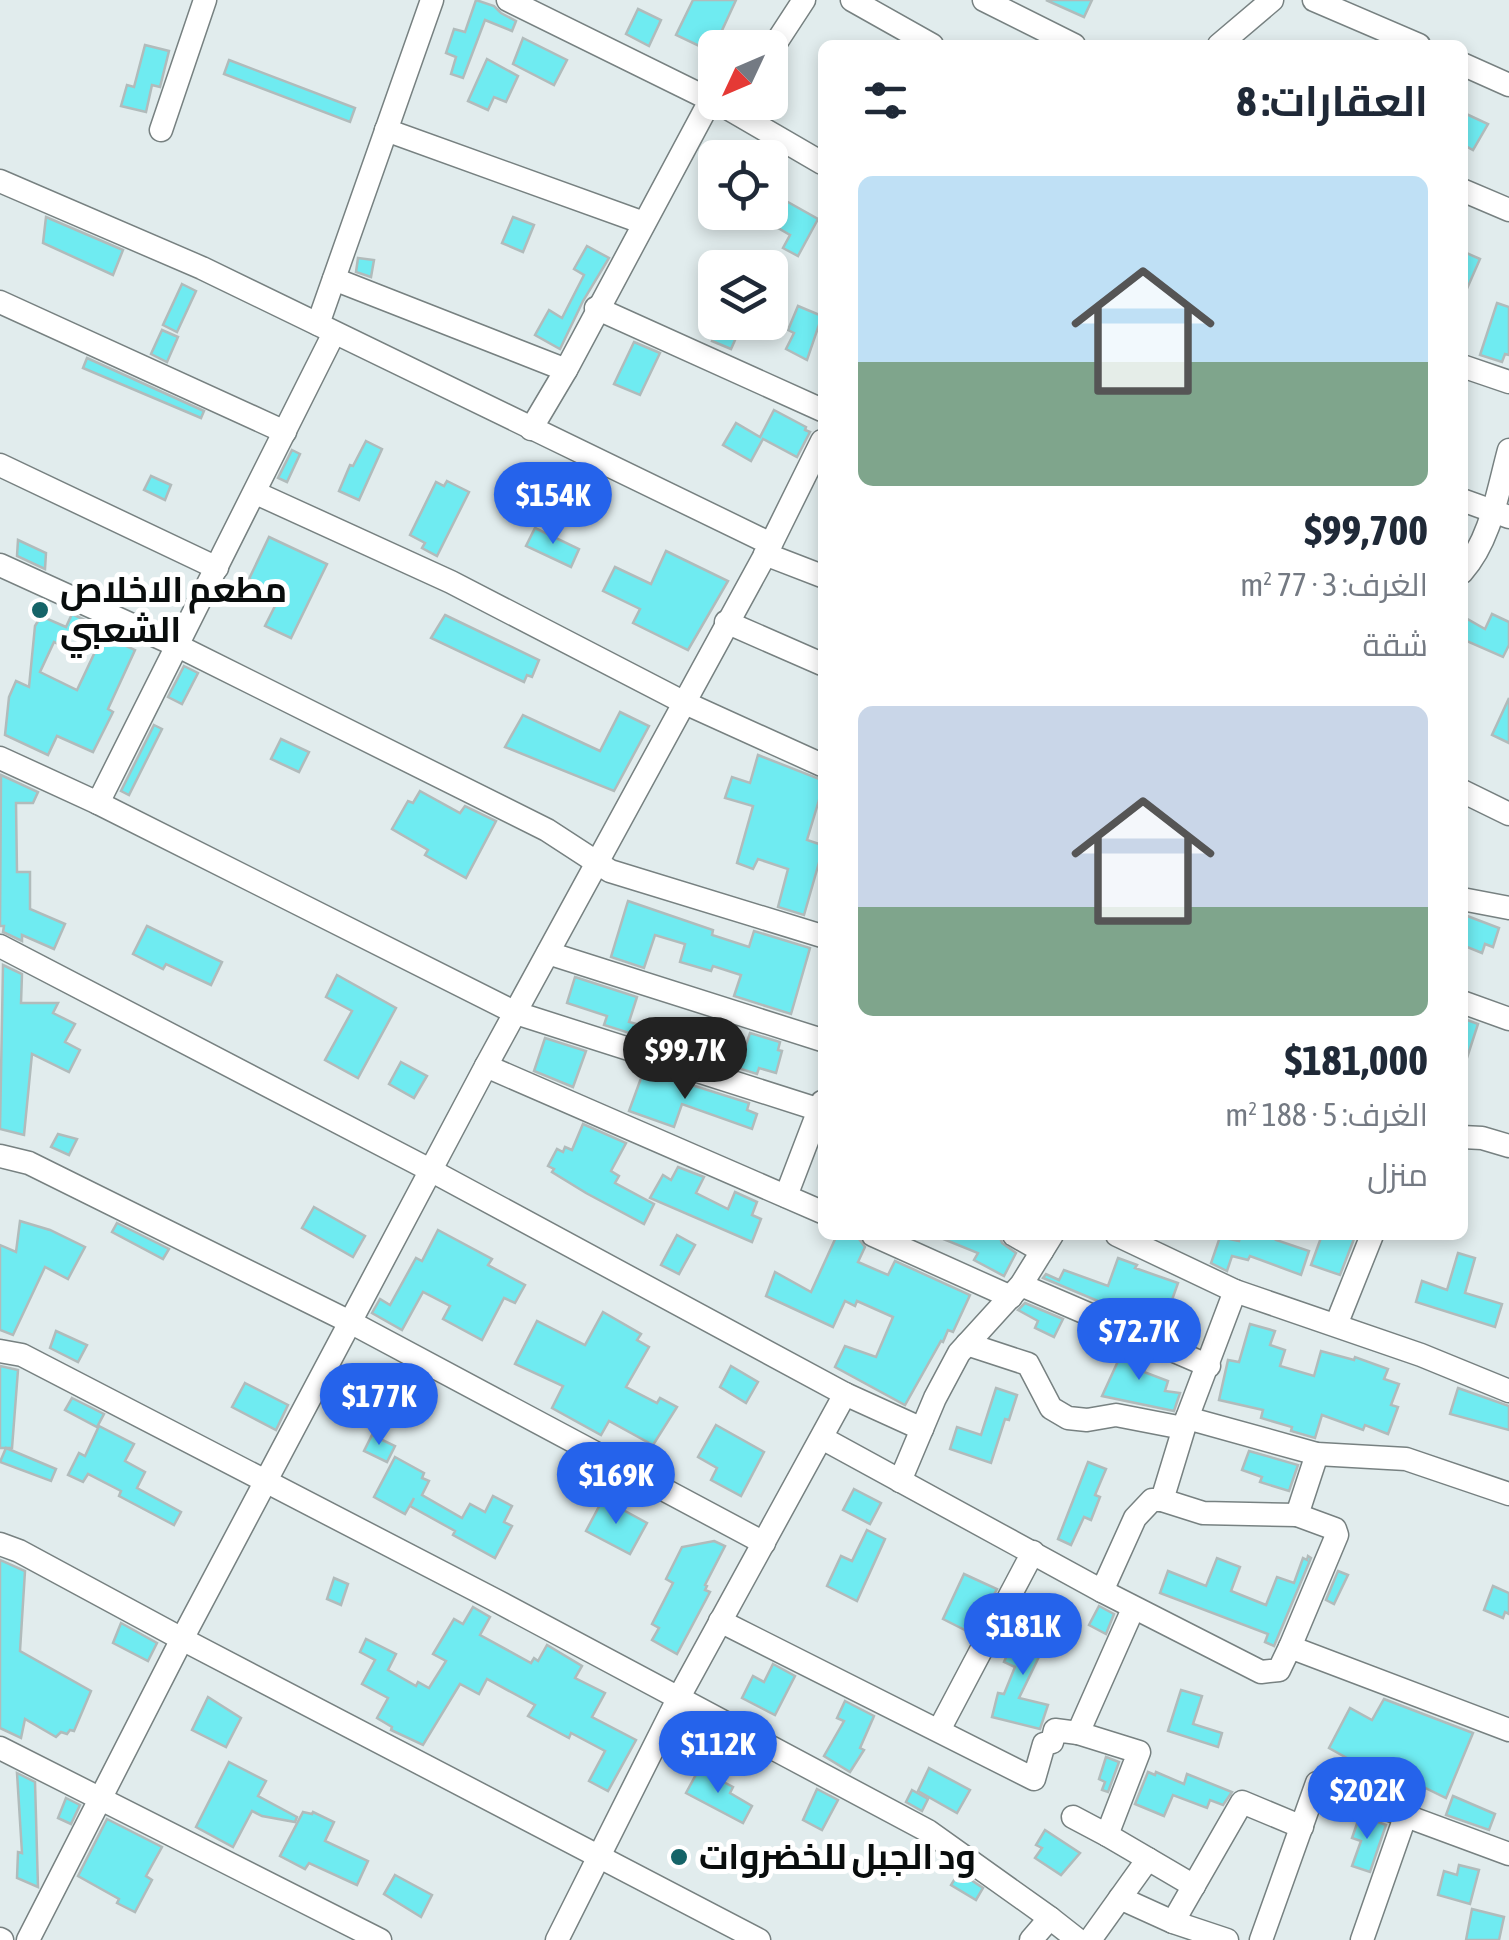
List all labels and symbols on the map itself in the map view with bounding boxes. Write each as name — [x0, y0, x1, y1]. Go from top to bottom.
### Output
north arrow — [698, 30, 788, 120]
pin: $154K — [483, 462, 623, 547]
place label: مطعم الاخلاص الشعبي — [60, 569, 287, 658]
marker: مطعم الاخلاص الشعبي — [29, 599, 51, 621]
pin: $99.7K — [604, 1017, 766, 1102]
pin: $72.7K — [1058, 1298, 1220, 1383]
pin: $177K — [309, 1363, 449, 1448]
pin: $169K — [546, 1442, 686, 1527]
pin: $181K — [953, 1593, 1093, 1678]
pin: $112K — [648, 1711, 788, 1796]
pin: $202K — [1297, 1757, 1437, 1842]
place label: ود الجبل للخضروات — [699, 1836, 976, 1878]
marker: ود الجبل للخضروات — [668, 1846, 690, 1868]

